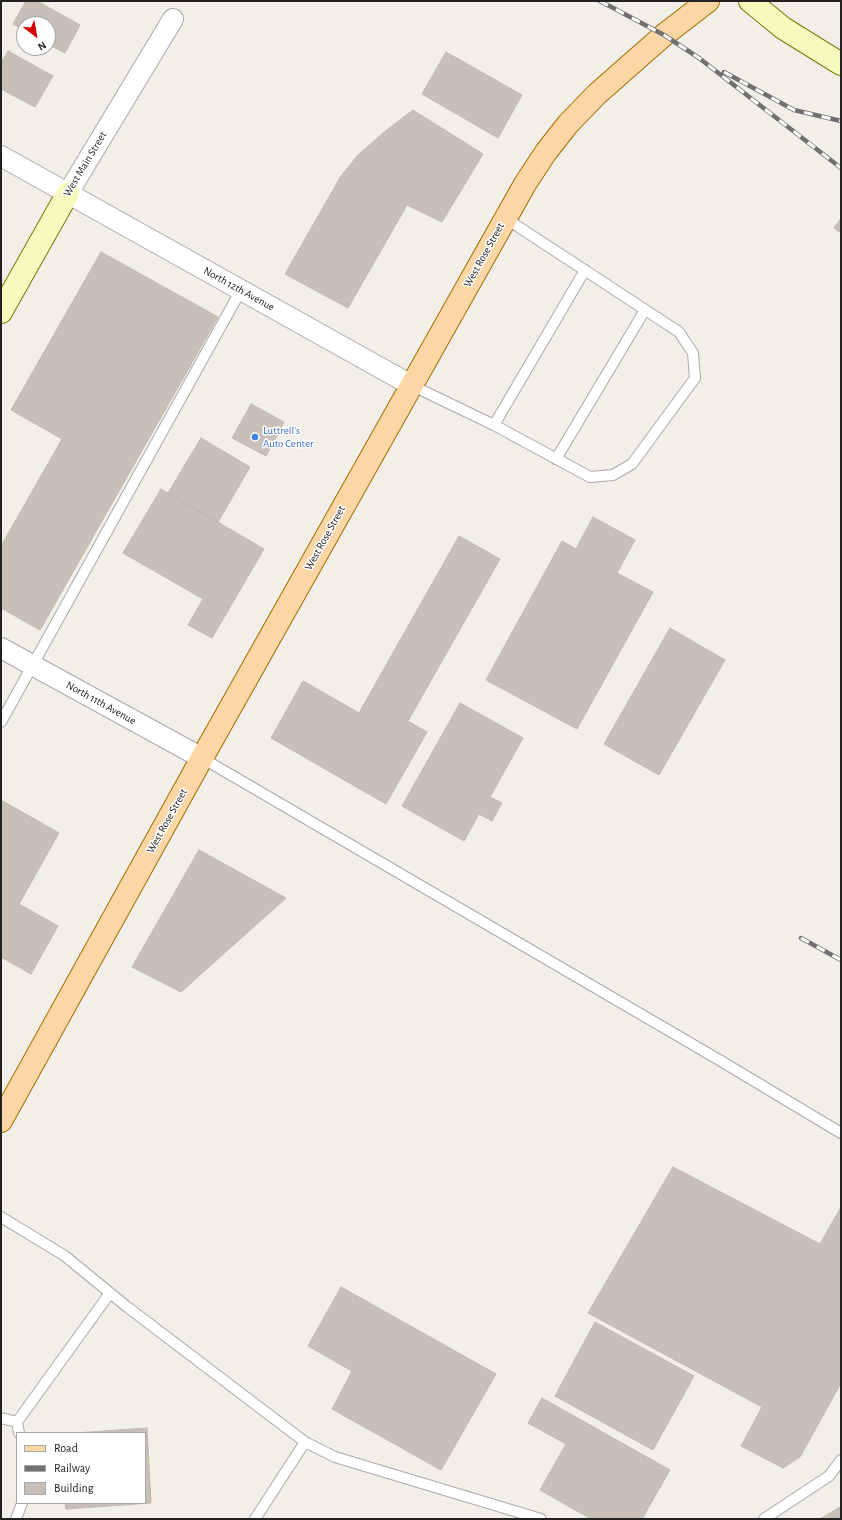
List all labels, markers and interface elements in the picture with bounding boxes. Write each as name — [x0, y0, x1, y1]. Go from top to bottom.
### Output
north arrow — [16, 16, 56, 56]
text: N — [36, 39, 48, 53]
street label: West Main Street — [60, 129, 110, 199]
street label: West Rose Street — [461, 220, 507, 290]
street label: North 12th Avenue — [201, 264, 277, 314]
place label: Luttrell's Auto Center — [263, 424, 314, 450]
marker: Luttrell's Auto Center — [250, 432, 260, 442]
street label: West Rose Street — [302, 503, 348, 573]
street label: North 11th Avenue — [64, 678, 138, 728]
street label: West Rose Street — [144, 786, 190, 856]
legend — [16, 1432, 146, 1504]
text: Road — [54, 1442, 78, 1454]
text: Railway — [54, 1462, 90, 1474]
text: Building — [54, 1482, 94, 1494]

